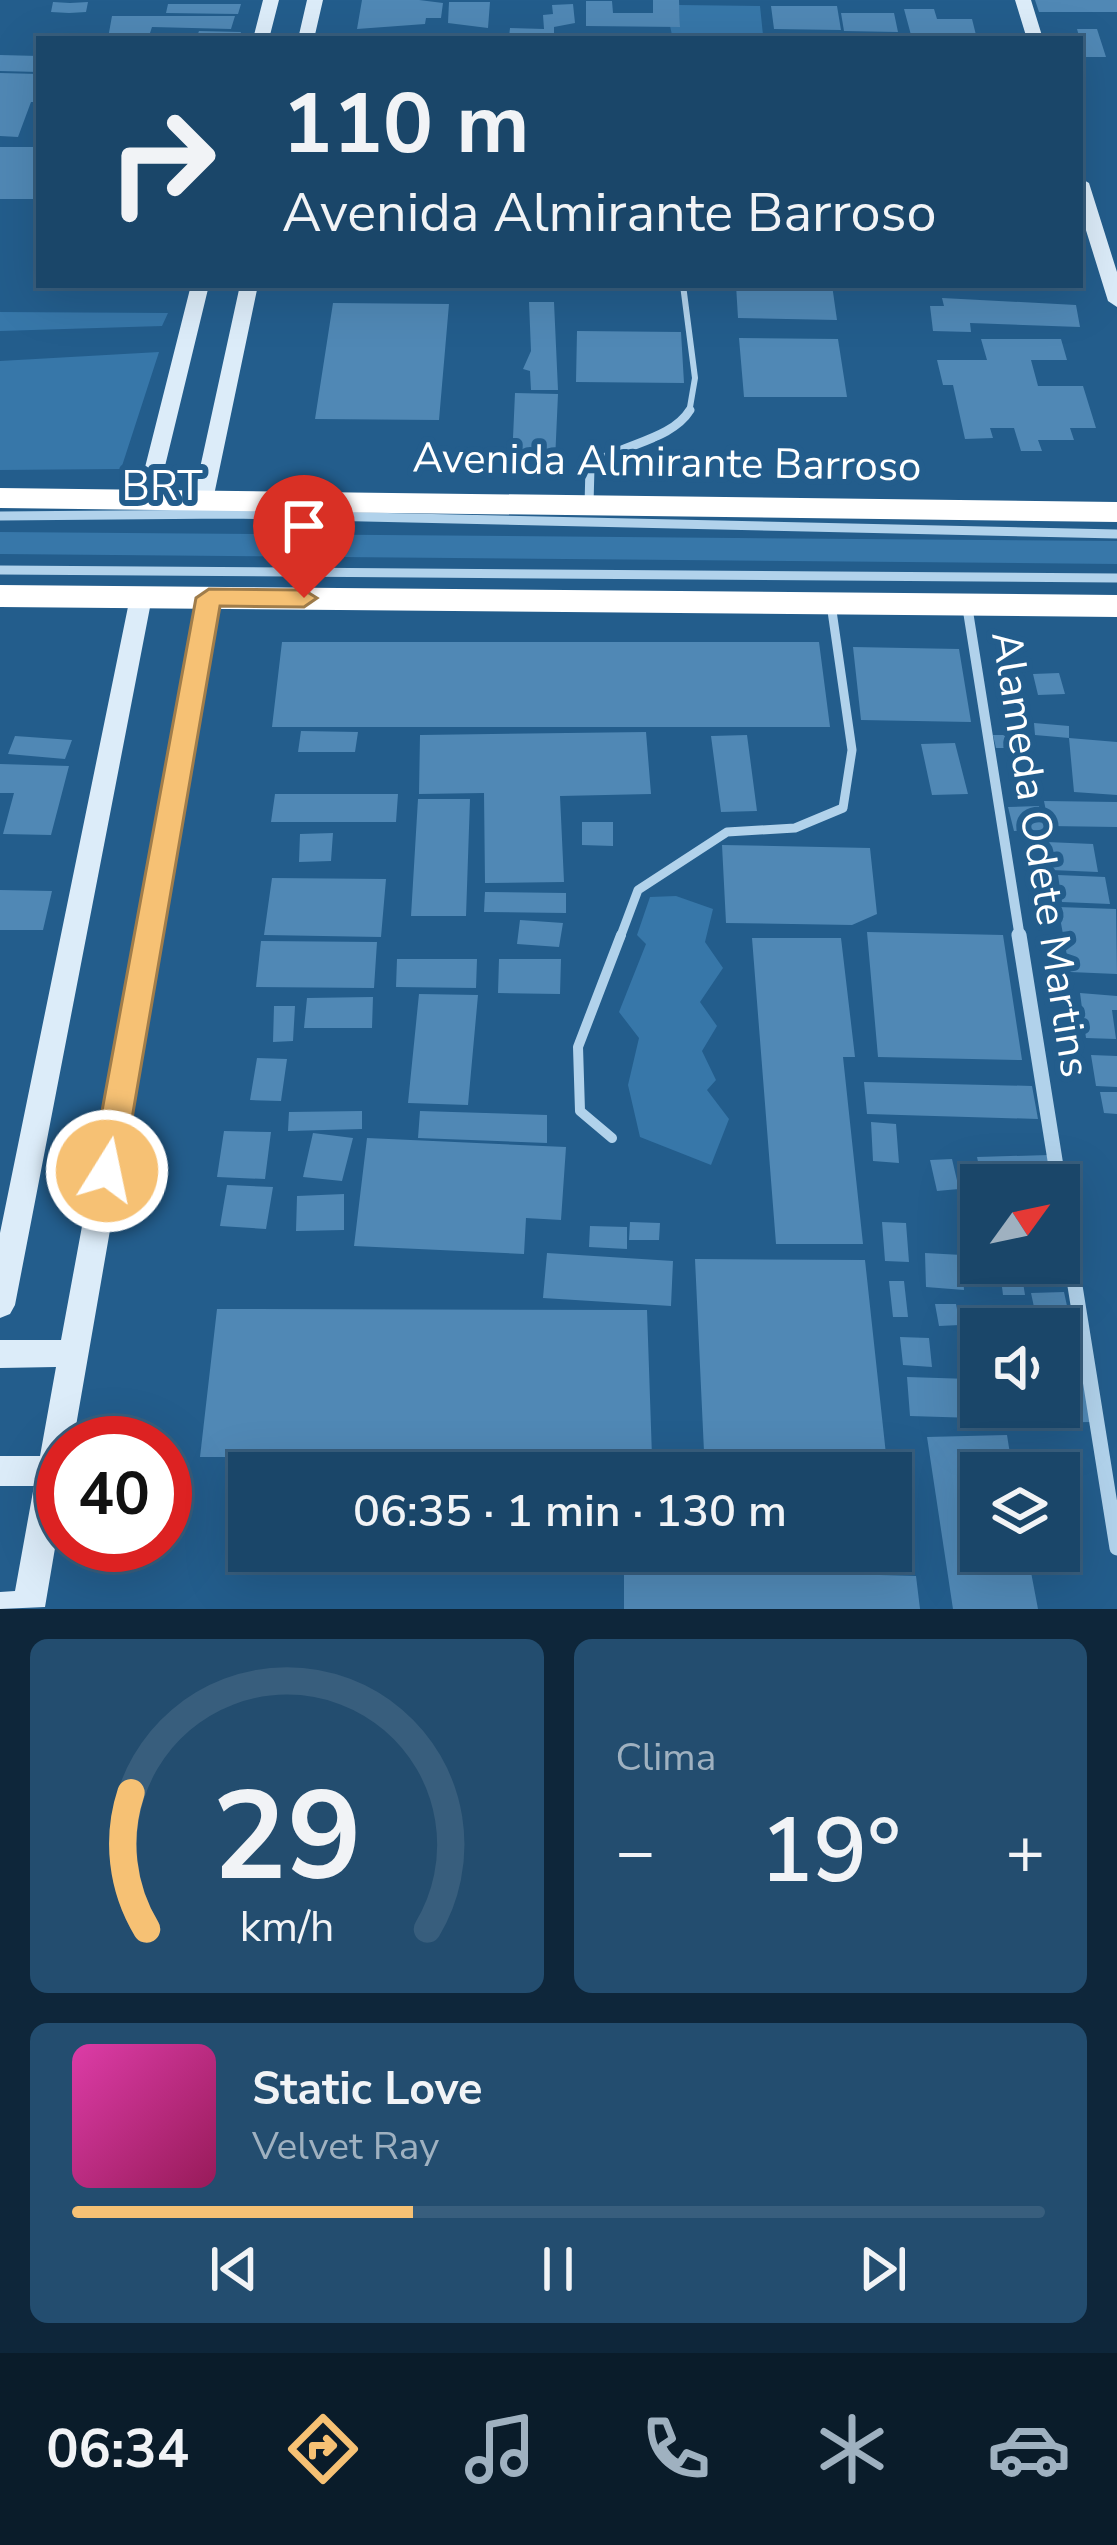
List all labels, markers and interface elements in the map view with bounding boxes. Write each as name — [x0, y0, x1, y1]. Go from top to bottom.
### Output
text: 110 m — [282, 67, 530, 182]
icon: right — [84, 84, 240, 240]
text: Avenida Almirante Barroso — [282, 176, 936, 250]
street label: Avenida Almirante Barroso — [412, 430, 922, 495]
street label: BRT — [122, 458, 203, 515]
pin — [253, 475, 355, 598]
icon: arrive — [271, 493, 337, 559]
street label: Alameda Odete Martins — [977, 627, 1104, 1081]
position arrow — [44, 1108, 170, 1234]
north arrow — [960, 1164, 1080, 1284]
map controls — [960, 1164, 1080, 1572]
button: sound — [960, 1308, 1080, 1428]
speed limit sign: 40 — [36, 1416, 192, 1572]
button: layers — [960, 1452, 1080, 1572]
text: 06:35 · 1 min · 130 m — [353, 1481, 787, 1542]
text: Clima — [616, 1731, 716, 1784]
text: 29 — [212, 1752, 362, 1922]
text: 19° — [759, 1790, 901, 1913]
text: − — [616, 1807, 655, 1897]
text: + — [1005, 1807, 1045, 1897]
text: km/h — [239, 1898, 334, 1956]
text: Static Love — [252, 2059, 482, 2120]
text: Velvet Ray — [252, 2120, 439, 2173]
icon: previous — [201, 2236, 267, 2302]
icon: pause — [525, 2236, 591, 2302]
icon: next — [850, 2236, 916, 2302]
icon: directions — [281, 2407, 365, 2491]
icon: music — [458, 2407, 542, 2491]
icon: phone — [634, 2407, 718, 2491]
icon: climate — [810, 2407, 894, 2491]
icon: car — [987, 2407, 1071, 2491]
text: 06:34 — [46, 2412, 189, 2486]

